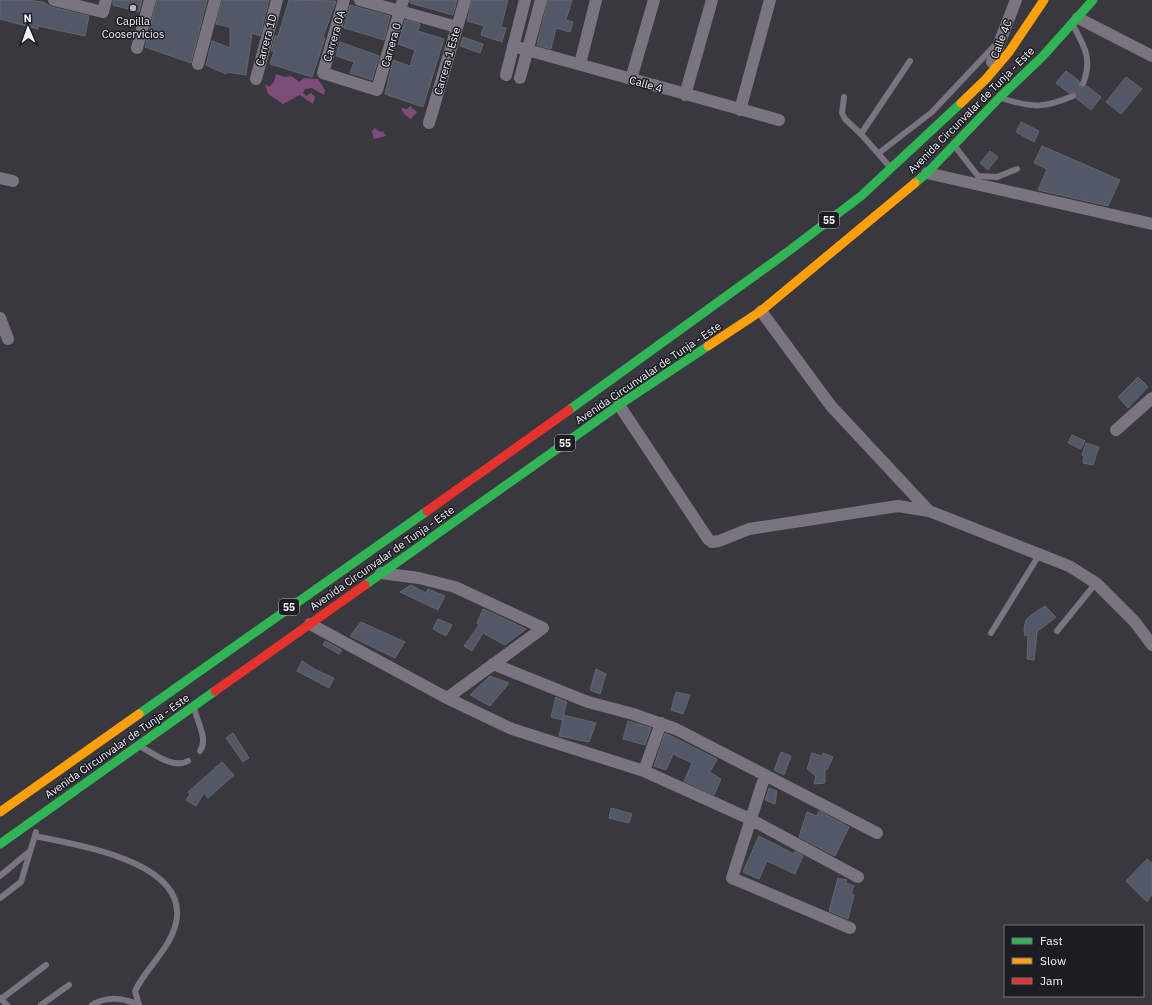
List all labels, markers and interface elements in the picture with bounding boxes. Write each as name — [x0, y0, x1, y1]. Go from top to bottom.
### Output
marker: Capilla Cooservicios — [128, 3, 138, 13]
north arrow — [8, 8, 48, 48]
street label: Carrera 0A — [320, 9, 348, 63]
text: N — [23, 11, 32, 25]
street label: Carrera 1D — [252, 12, 280, 68]
place label: Capilla Cooservicios — [102, 14, 164, 41]
street label: Calle 4C — [987, 17, 1015, 61]
street label: Carrera 0 — [378, 21, 404, 69]
street label: Carrera 1 Este — [431, 25, 463, 97]
street label: Avenida Circunvalar de Tunja - Este — [905, 44, 1037, 176]
street label: Calle 4 — [628, 73, 665, 96]
road number: 55 — [819, 212, 839, 228]
street label: Avenida Circunvalar de Tunja - Este — [572, 319, 724, 427]
road number: 55 — [555, 435, 575, 451]
street label: Avenida Circunvalar de Tunja - Este — [307, 503, 457, 613]
road number: 55 — [279, 599, 299, 615]
street label: Avenida Circunvalar de Tunja - Este — [42, 691, 192, 801]
legend — [1004, 925, 1144, 997]
text: Fast — [1040, 933, 1063, 948]
text: Slow — [1040, 953, 1066, 968]
text: Jam — [1040, 973, 1063, 988]

